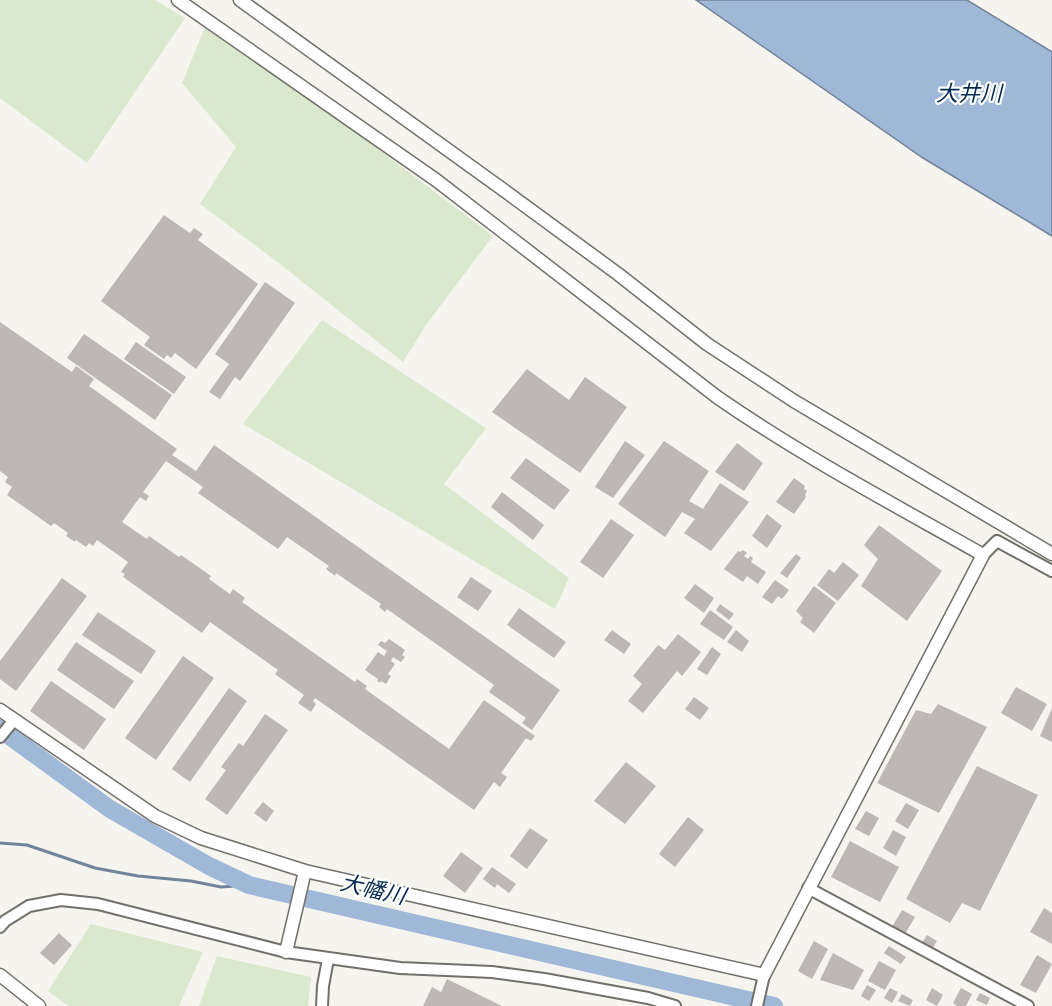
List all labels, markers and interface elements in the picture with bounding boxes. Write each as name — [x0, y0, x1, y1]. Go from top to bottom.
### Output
water label: 大井川 — [936, 78, 1004, 108]
water label: 大幡川 — [337, 867, 410, 911]

